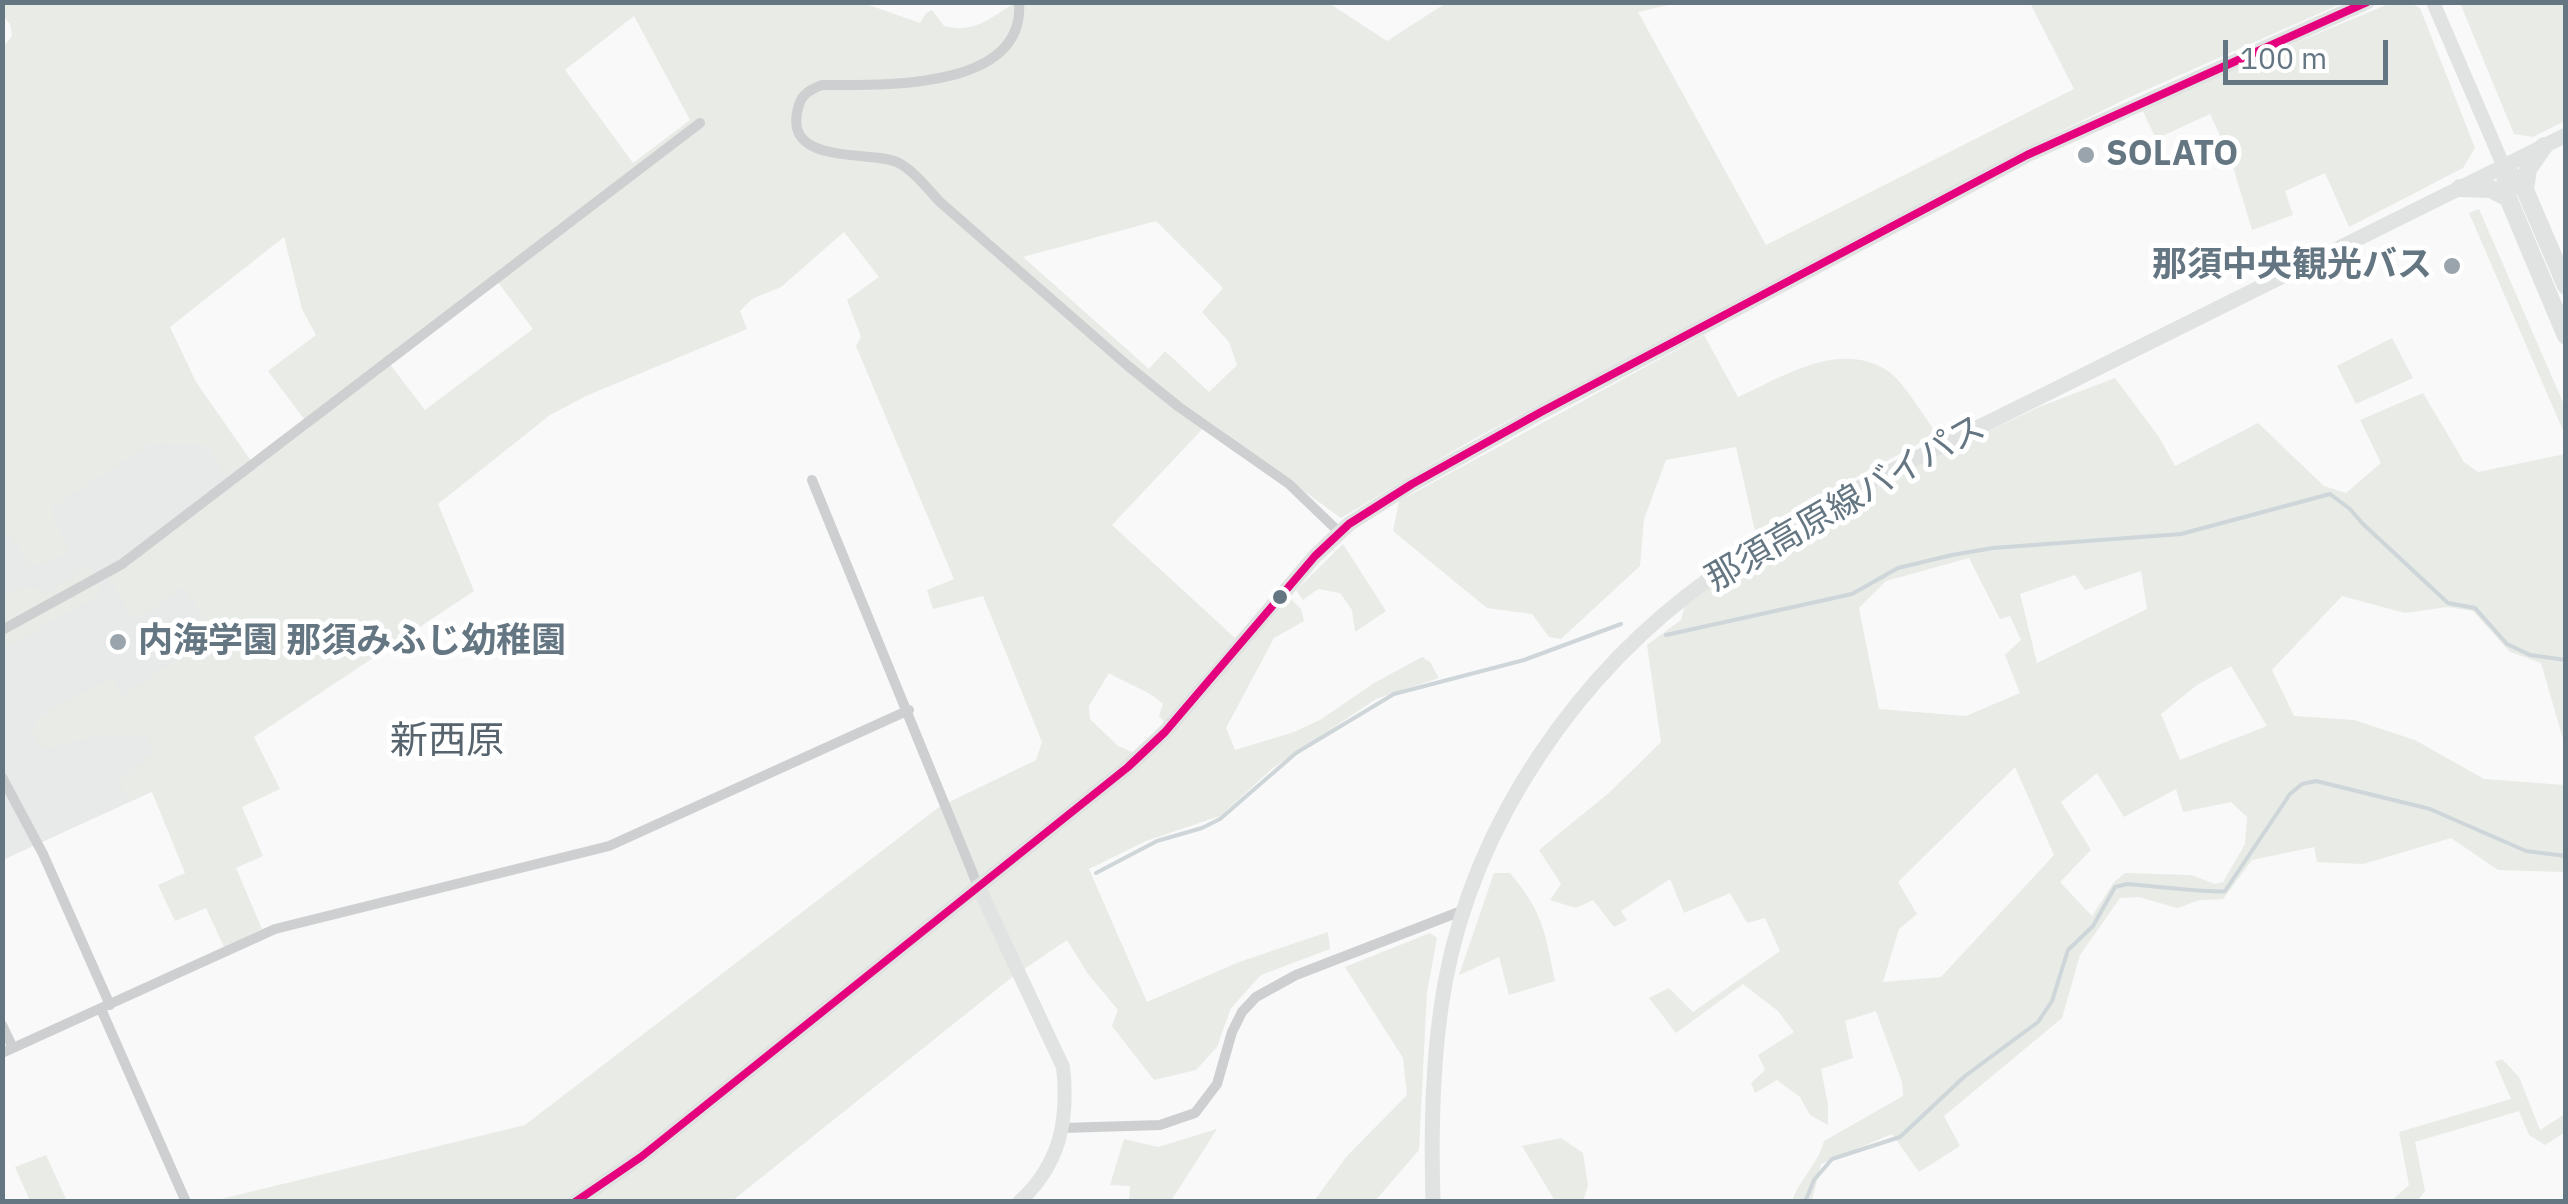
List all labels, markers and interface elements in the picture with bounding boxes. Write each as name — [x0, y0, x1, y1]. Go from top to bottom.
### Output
scale bar — [2228, 20, 2393, 82]
text: 100 m — [2240, 38, 2327, 77]
place label: SOLATO — [2106, 134, 2238, 176]
marker: SOLATO — [2075, 144, 2097, 166]
place label: 那須中央観光バス — [2152, 245, 2432, 287]
marker: 那須中央観光バス — [2441, 255, 2463, 277]
street label: 那須高原線バイパス — [1699, 407, 1993, 601]
unlabelled marker — [1270, 587, 1290, 607]
place label: 内海学園 那須みふじ幼稚園 — [138, 621, 566, 663]
marker: 内海学園 那須みふじ幼稚園 — [107, 631, 129, 653]
district label: 新西原 — [390, 719, 504, 765]

